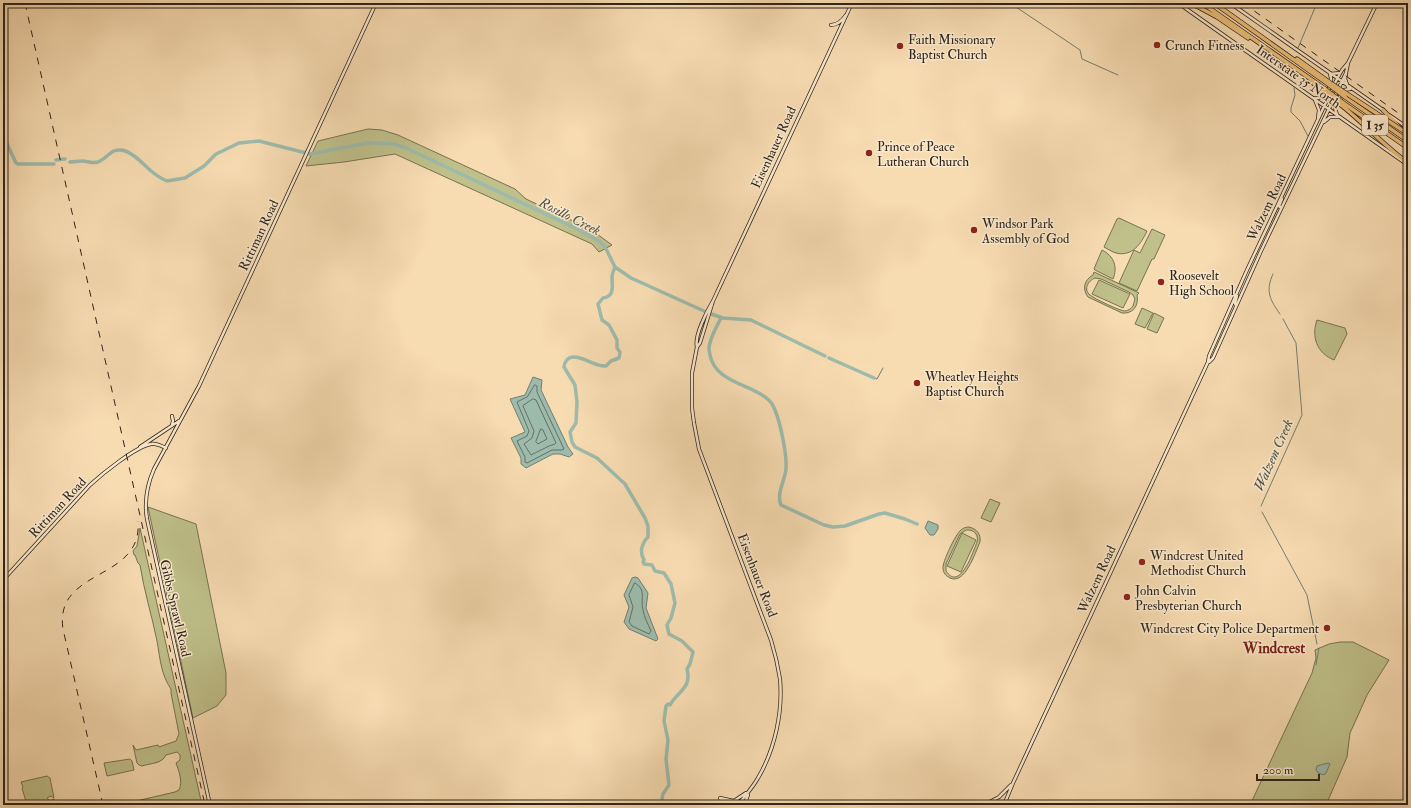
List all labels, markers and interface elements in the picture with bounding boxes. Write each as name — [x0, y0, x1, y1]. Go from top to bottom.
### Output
place label: Faith Missionary Baptist Church — [908, 32, 996, 64]
place label: Crunch Fitness — [1165, 38, 1245, 54]
marker: Crunch Fitness — [1152, 40, 1162, 50]
marker: Faith Missionary Baptist Church — [895, 41, 905, 51]
street label: Interstate 35 North — [1253, 42, 1344, 112]
street label: Eisenhauer Road — [748, 103, 800, 191]
road number: I 35 — [1362, 115, 1388, 135]
place label: Prince of Peace Lutheran Church — [877, 139, 969, 170]
marker: Prince of Peace Lutheran Church — [864, 148, 874, 158]
street label: Walzem Road — [1243, 171, 1290, 244]
water label: Rosillo Creek — [535, 193, 604, 239]
street label: Rittiman Road — [235, 197, 283, 274]
place label: Windsor Park Assembly of God — [981, 216, 1070, 248]
marker: Windsor Park Assembly of God — [969, 225, 979, 235]
place label: Roosevelt High School — [1169, 268, 1235, 299]
marker: Roosevelt High School — [1156, 277, 1166, 287]
place label: Wheatley Heights Baptist Church — [924, 369, 1019, 401]
marker: Wheatley Heights Baptist Church — [912, 378, 922, 388]
water label: Walzem Creek — [1250, 417, 1297, 494]
street label: Rittiman Road — [26, 474, 90, 541]
street label: Eisenhauer Road — [734, 531, 781, 620]
street label: Walzem Road — [1074, 543, 1120, 617]
place label: Windcrest United Methodist Church — [1149, 548, 1246, 579]
marker: Windcrest United Methodist Church — [1137, 557, 1147, 567]
street label: Gibbs Sprawl Road — [155, 558, 194, 659]
place label: John Calvin Presbyterian Church — [1134, 583, 1242, 615]
marker: John Calvin Presbyterian Church — [1122, 592, 1132, 602]
place label: Windcrest City Police Department — [1139, 621, 1319, 638]
marker: Windcrest City Police Department — [1322, 623, 1332, 633]
district label: Windcrest — [1242, 639, 1305, 658]
scale bar — [1257, 756, 1319, 782]
text: 200 m — [1263, 763, 1294, 778]

